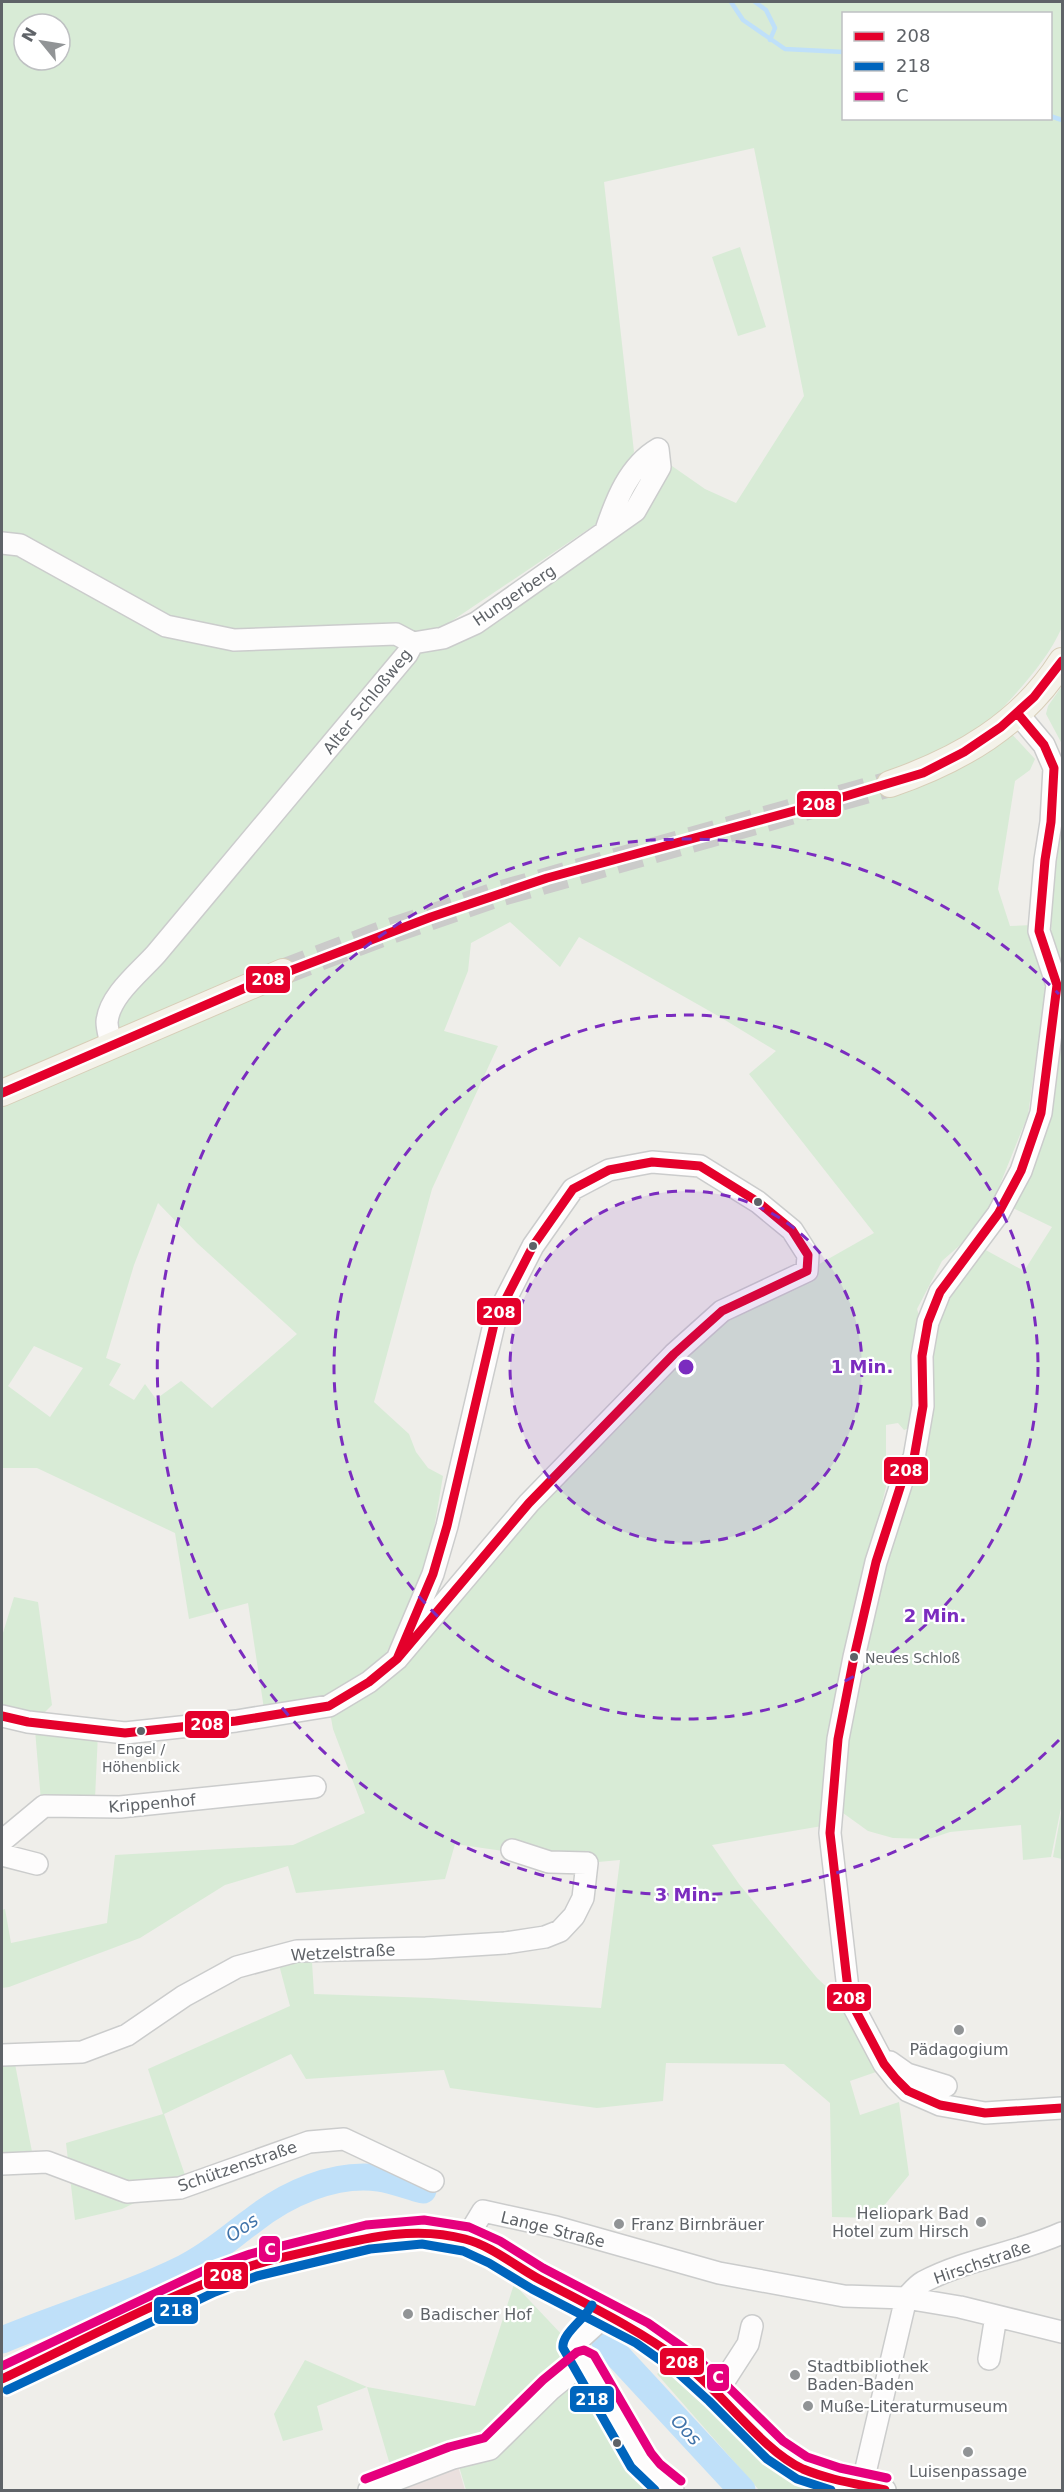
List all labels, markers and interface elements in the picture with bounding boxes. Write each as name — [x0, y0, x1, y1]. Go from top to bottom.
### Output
north arrow — [12, 12, 72, 72]
legend — [842, 12, 1052, 120]
text: N — [18, 24, 41, 45]
text: 208 — [896, 25, 930, 46]
text: 218 — [896, 55, 930, 76]
text: C — [896, 85, 909, 106]
street label: Hungerberg — [469, 561, 559, 630]
street label: Alter Schloßweg — [319, 645, 416, 758]
line badge: 208 — [796, 790, 842, 818]
text: 208 — [802, 795, 836, 814]
line badge: 208 — [245, 965, 291, 994]
text: 208 — [251, 970, 285, 989]
unlabelled marker — [752, 1196, 764, 1208]
unlabelled marker — [527, 1240, 539, 1252]
line badge: 208 — [476, 1297, 522, 1326]
text: 208 — [482, 1303, 516, 1322]
text: 1 Min. — [831, 1356, 893, 1377]
centre of rings — [676, 1357, 696, 1377]
line badge: 208 — [883, 1456, 929, 1485]
text: 208 — [889, 1461, 923, 1480]
text: 2 Min. — [904, 1605, 966, 1626]
place label: Neues Schloß — [865, 1650, 960, 1666]
marker: Neues Schloß — [848, 1651, 860, 1663]
line badge: 208 — [184, 1710, 230, 1739]
text: 208 — [190, 1715, 224, 1734]
marker: Engel / Höhenblick — [135, 1725, 147, 1737]
place label: Engel / Höhenblick — [102, 1741, 181, 1775]
street label: Krippenhof — [108, 1790, 197, 1817]
text: 3 Min. — [655, 1884, 717, 1905]
street label: Wetzelstraße — [290, 1940, 396, 1965]
line badge: 208 — [826, 1983, 872, 2012]
text: 208 — [832, 1989, 866, 2008]
marker: Pädagogium — [952, 2023, 966, 2037]
place label: Pädagogium — [910, 2040, 1008, 2059]
street label: Schützenstraße — [175, 2137, 299, 2196]
place label: Heliopark Bad Hotel zum Hirsch — [832, 2204, 969, 2241]
street label: Lange Straße — [499, 2207, 607, 2252]
water label: Oos — [222, 2209, 262, 2246]
place label: Franz Birnbräuer — [631, 2215, 764, 2234]
marker: Heliopark Bad Hotel zum Hirsch — [974, 2215, 988, 2229]
marker: Franz Birnbräuer — [612, 2217, 626, 2231]
line badge: C — [258, 2235, 281, 2263]
street label: Hirschstraße — [931, 2237, 1033, 2288]
text: C — [264, 2240, 276, 2259]
line badge: 208 — [203, 2261, 249, 2290]
text: 208 — [209, 2266, 243, 2285]
line badge: 218 — [153, 2296, 199, 2325]
text: 218 — [159, 2301, 193, 2320]
place label: Badischer Hof — [420, 2305, 532, 2324]
marker: Badischer Hof — [401, 2307, 415, 2321]
line badge: 208 — [659, 2347, 705, 2376]
text: 208 — [665, 2353, 699, 2372]
place label: Stadtbibliothek Baden-Baden — [807, 2357, 929, 2394]
line badge: C — [706, 2363, 730, 2392]
text: C — [712, 2368, 724, 2387]
marker: Stadtbibliothek Baden-Baden — [788, 2368, 802, 2382]
line badge: 218 — [569, 2385, 615, 2413]
text: 218 — [575, 2390, 609, 2409]
place label: Muße-Literaturmuseum — [820, 2397, 1008, 2416]
marker: Muße-Literaturmuseum — [801, 2399, 815, 2413]
water label: Oos — [667, 2410, 706, 2449]
unlabelled marker — [611, 2437, 623, 2449]
marker: Luisenpassage — [961, 2445, 975, 2459]
place label: Luisenpassage — [909, 2462, 1027, 2481]

